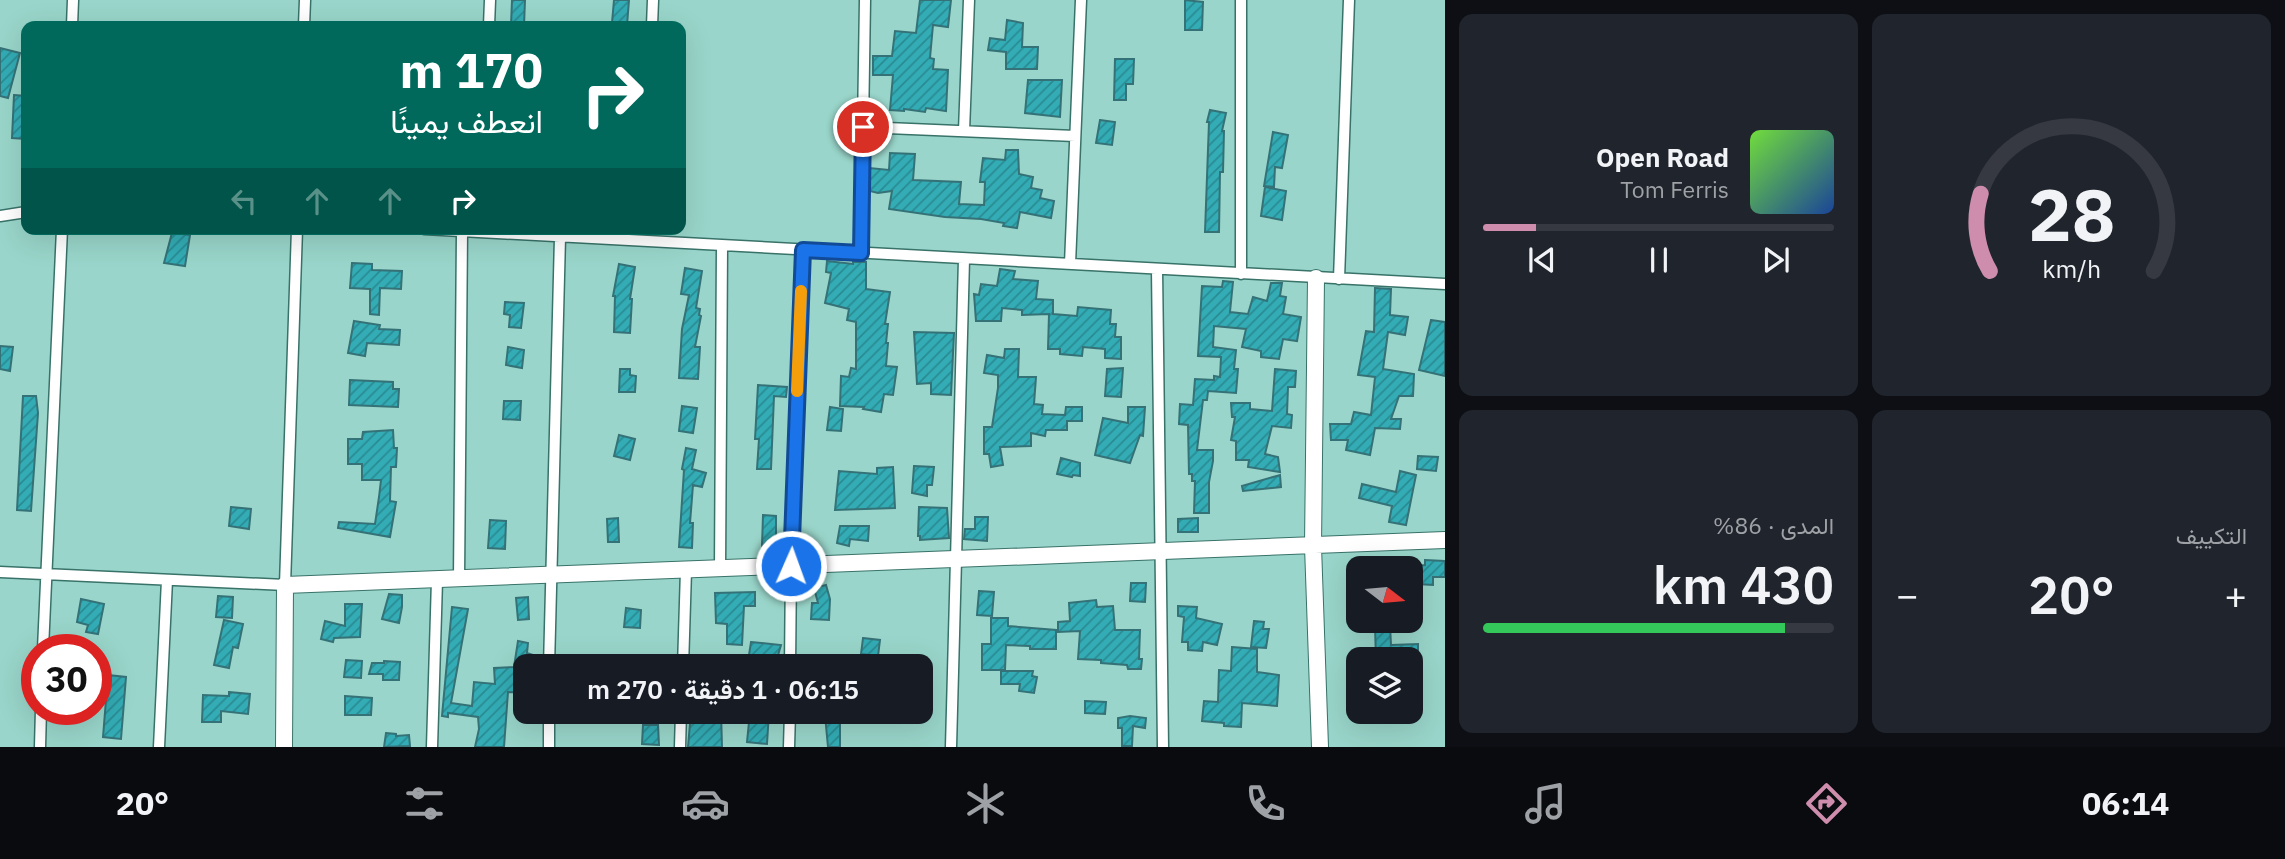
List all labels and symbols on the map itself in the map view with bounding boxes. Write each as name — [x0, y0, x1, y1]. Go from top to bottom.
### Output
pin — [833, 97, 893, 157]
position arrow — [754, 529, 828, 603]
north arrow — [1346, 556, 1423, 634]
speed limit sign: 30 — [21, 634, 112, 725]

